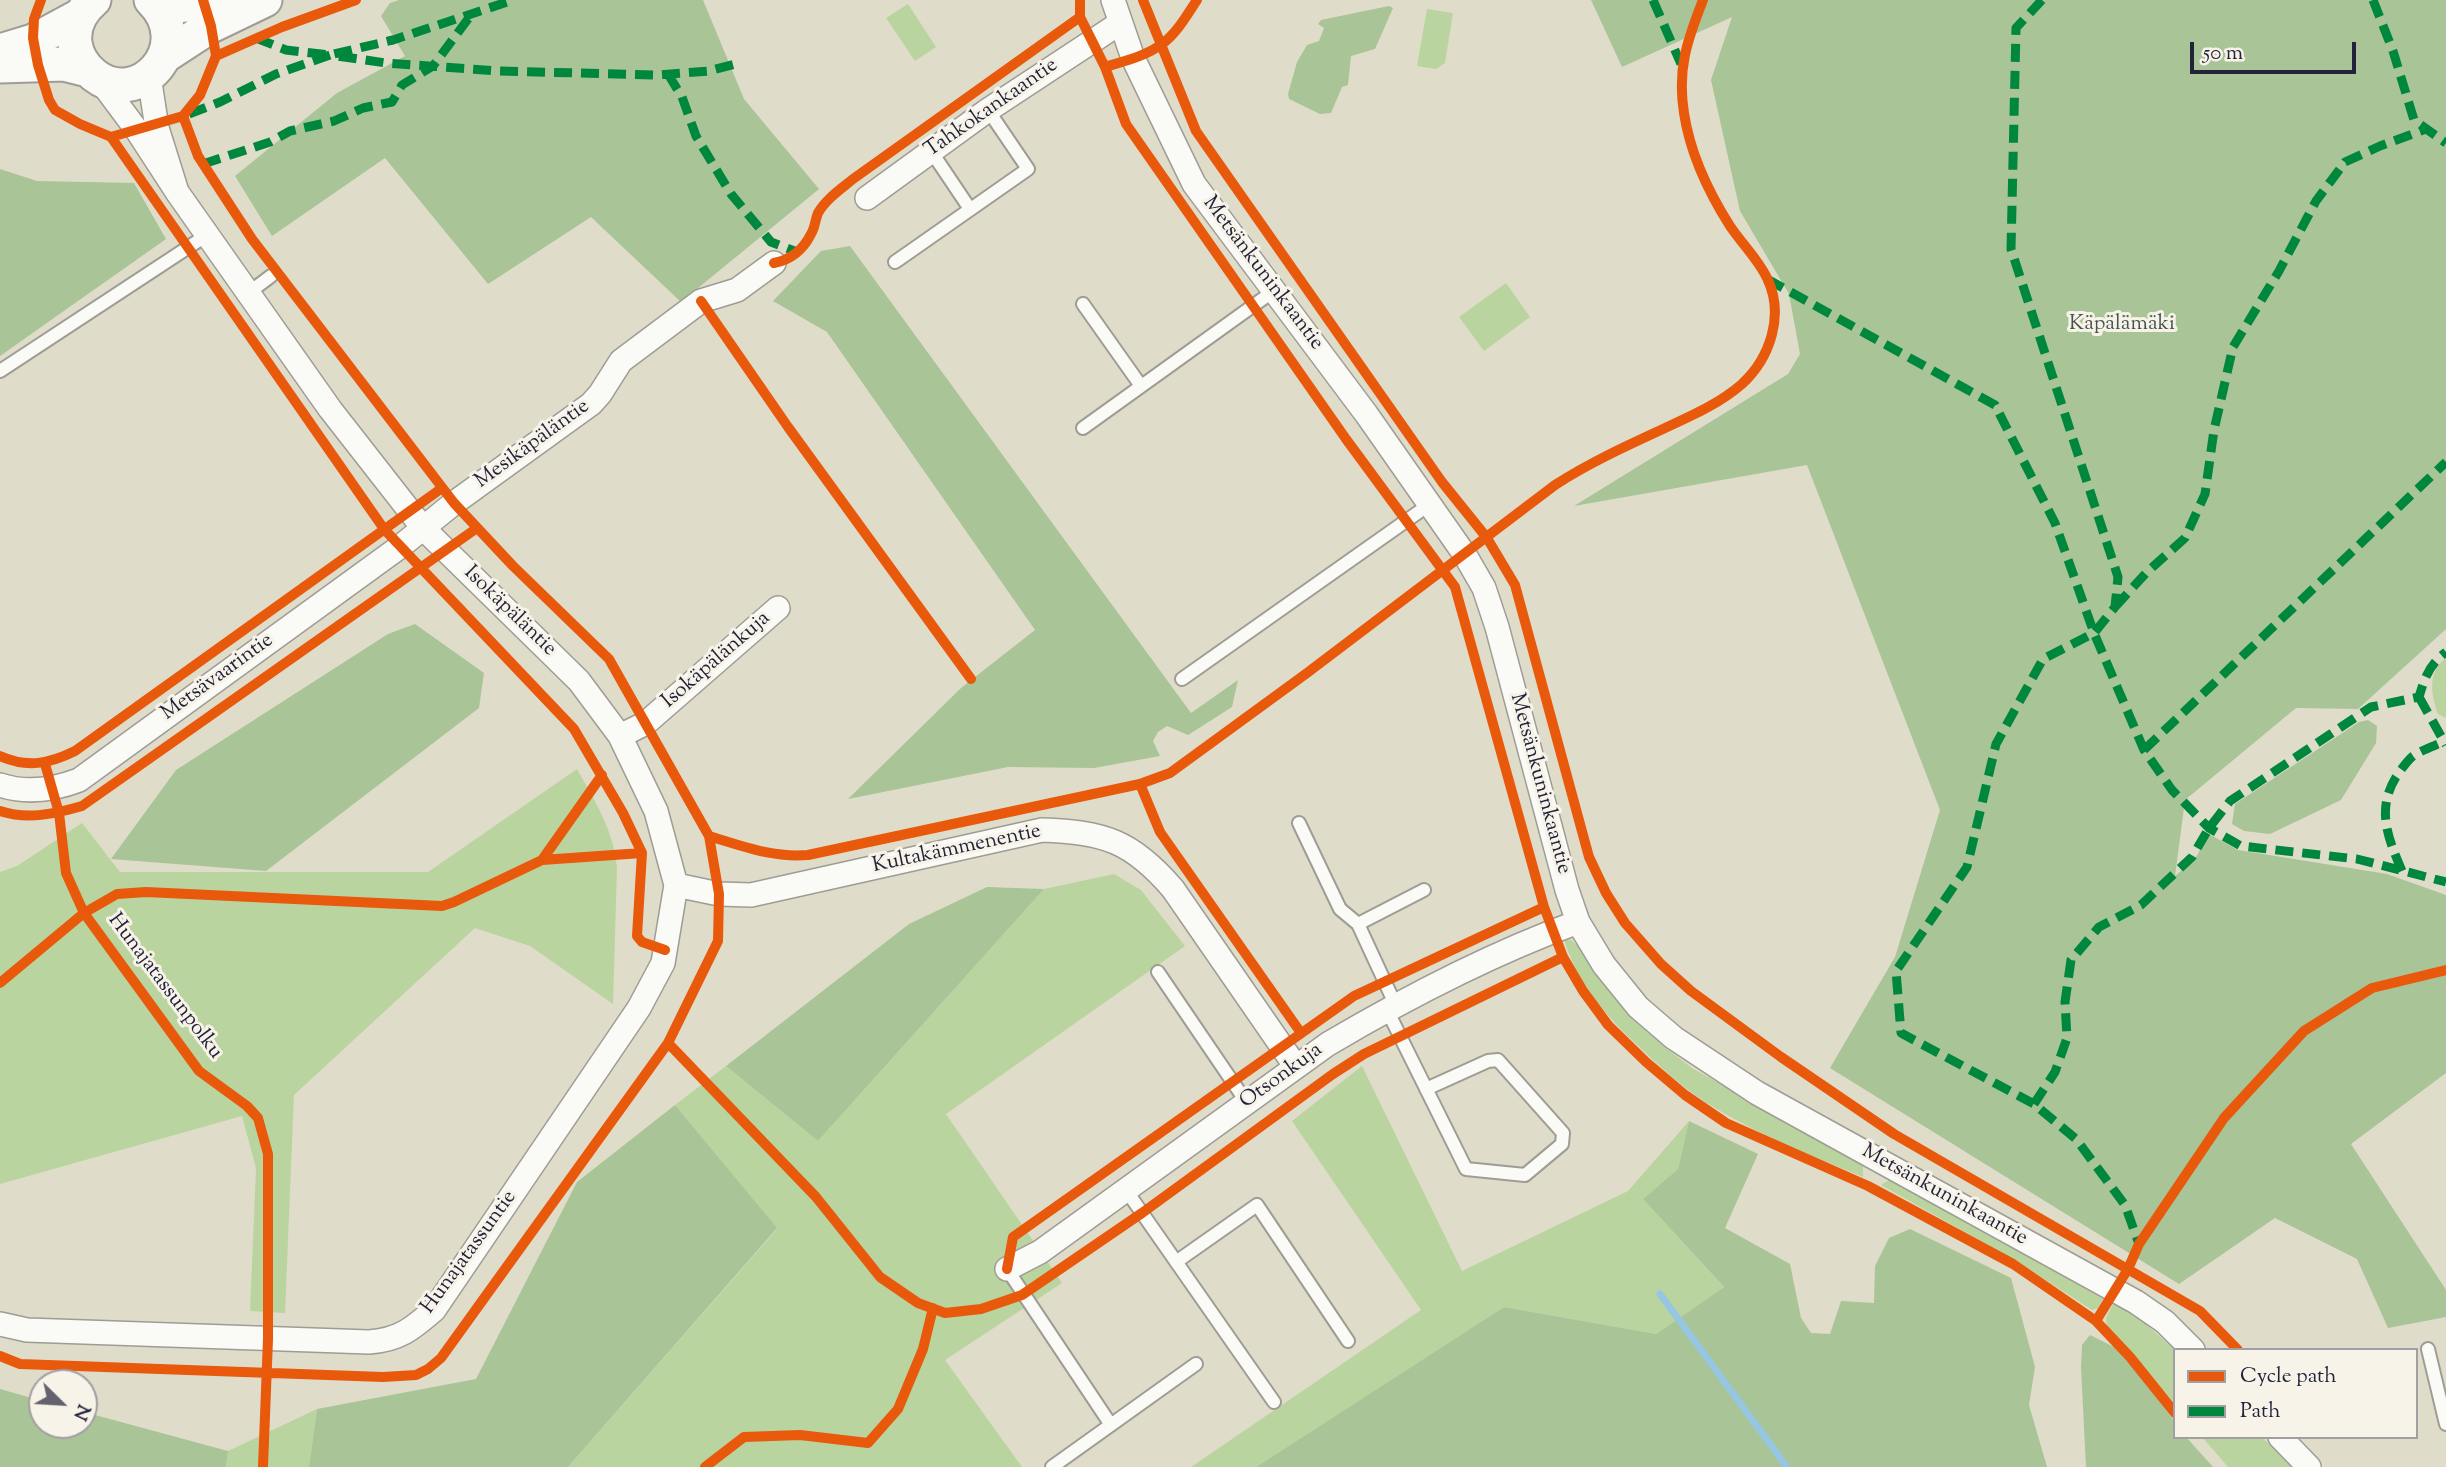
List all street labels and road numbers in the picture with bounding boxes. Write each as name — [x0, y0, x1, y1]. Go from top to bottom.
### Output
street label: Tahkokankaantie — [921, 54, 1063, 164]
street label: Metsänkuninkaantie — [1196, 192, 1328, 356]
street label: Mesikäpäläntie — [471, 395, 595, 495]
street label: Isokäpäläntie — [457, 561, 561, 663]
street label: Isokäpälänkuja — [658, 607, 776, 715]
street label: Metsävaarintie — [157, 629, 279, 727]
street label: Metsänkuninkaantie — [1503, 691, 1575, 877]
street label: Kultakämmenentie — [870, 820, 1044, 880]
street label: Hunajatassunpolku — [101, 909, 227, 1065]
street label: Otsonkuja — [1236, 1039, 1328, 1115]
street label: Metsänkuninkaantie — [1857, 1140, 2031, 1252]
street label: Hunajatassuntie — [417, 1186, 523, 1320]

